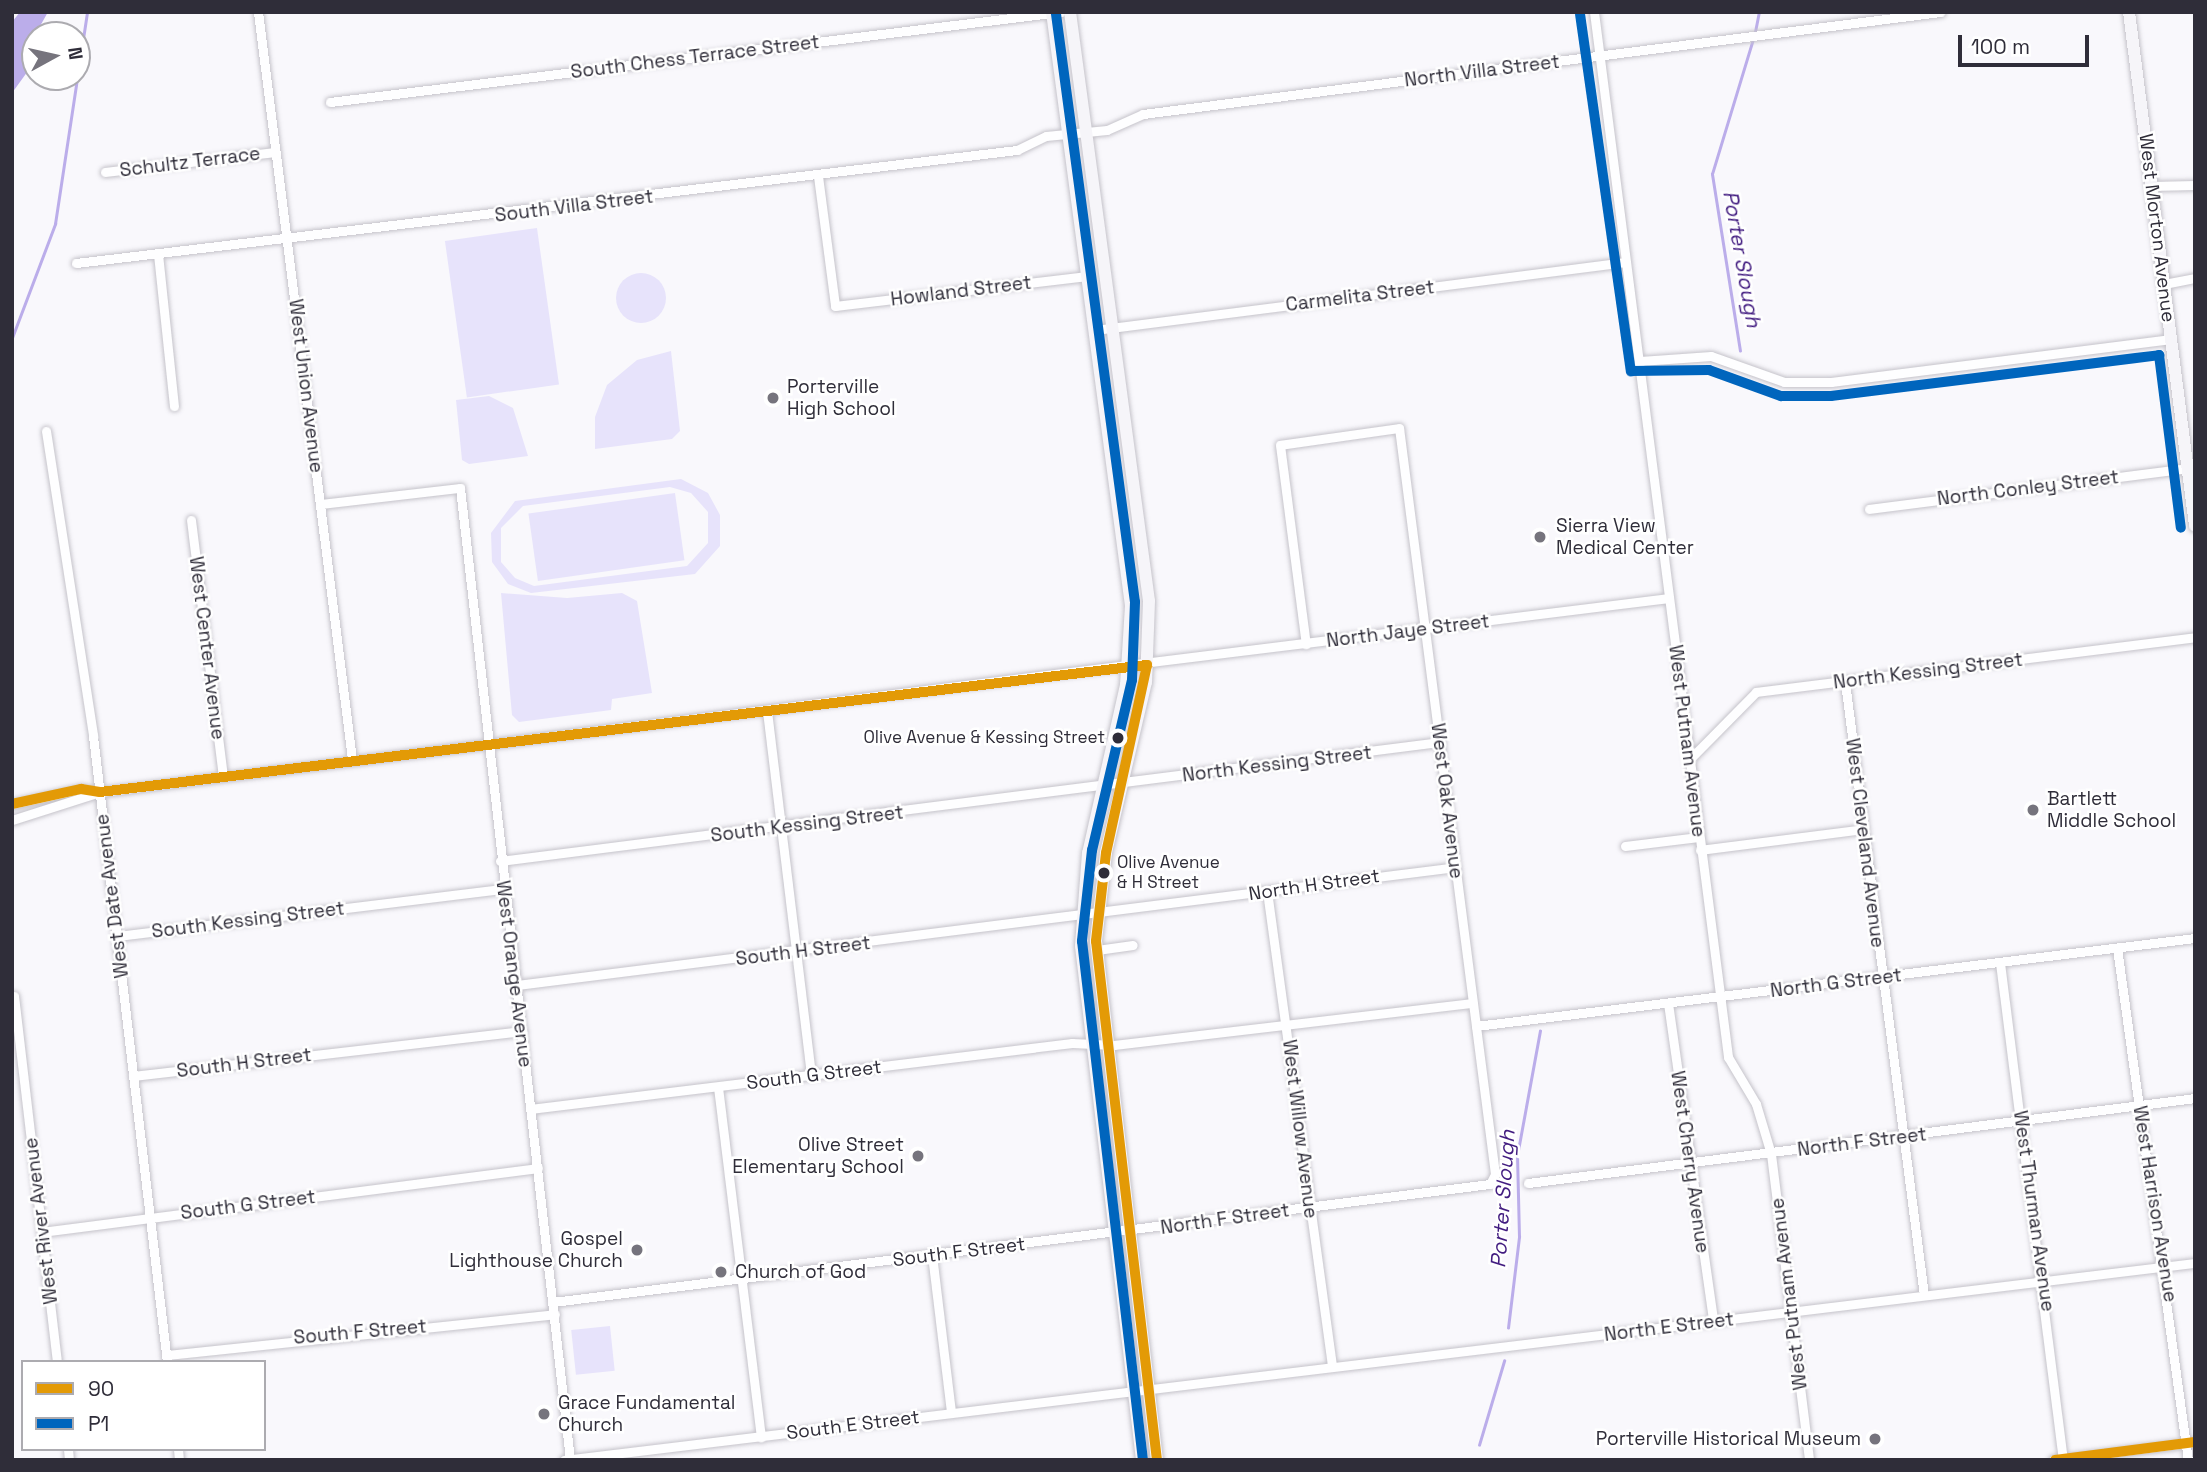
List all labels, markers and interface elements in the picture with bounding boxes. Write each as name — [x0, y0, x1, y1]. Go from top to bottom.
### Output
north arrow — [21, 21, 91, 91]
scale bar — [1962, 21, 2093, 65]
street label: South Chess Terrace Street — [569, 30, 821, 84]
text: 100 m — [1971, 33, 2030, 60]
text: N — [62, 45, 89, 61]
street label: North Villa Street — [1403, 50, 1561, 92]
street label: West Morton Avenue — [2134, 132, 2180, 324]
street label: Schultz Terrace — [118, 142, 262, 182]
street label: South Villa Street — [493, 185, 655, 227]
water label: Porter Slough — [1718, 189, 1766, 329]
street label: Howland Street — [889, 271, 1033, 311]
street label: Carmelita Street — [1284, 276, 1436, 316]
street label: West Union Avenue — [284, 298, 328, 474]
place label: Porterville High School — [787, 376, 896, 420]
marker: Porterville High School — [765, 390, 781, 406]
street label: North Conley Street — [1936, 466, 2120, 510]
place label: Sierra View Medical Center — [1556, 515, 1694, 559]
marker: Sierra View Medical Center — [1530, 527, 1550, 547]
street label: West Center Avenue — [184, 555, 230, 741]
street label: North Jaye Street — [1325, 610, 1491, 652]
street label: West Putnam Avenue — [1664, 643, 1710, 839]
street label: North Kessing Street — [1832, 648, 2024, 694]
street label: West Oak Avenue — [1426, 722, 1468, 880]
place label: Olive Avenue & Kessing Street — [863, 728, 1105, 748]
marker: Olive Avenue & Kessing Street — [1111, 731, 1125, 745]
street label: West Cleveland Avenue — [1841, 737, 1889, 949]
street label: North Kessing Street — [1181, 741, 1373, 787]
place label: Bartlett Middle School — [2047, 788, 2176, 832]
street label: South Kessing Street — [709, 801, 905, 847]
marker: Bartlett Middle School — [2025, 802, 2041, 818]
street label: West Date Avenue — [91, 812, 133, 980]
place label: Olive Avenue & H Street — [1117, 853, 1220, 893]
street label: North H Street — [1247, 865, 1381, 905]
marker: Olive Avenue & H Street — [1097, 866, 1111, 880]
street label: West Orange Avenue — [491, 879, 537, 1069]
street label: South Kessing Street — [150, 897, 346, 943]
street label: South H Street — [734, 931, 872, 971]
street label: North G Street — [1769, 964, 1903, 1002]
street label: West Willow Avenue — [1278, 1038, 1322, 1220]
street label: South H Street — [175, 1043, 313, 1083]
street label: South G Street — [745, 1055, 883, 1095]
street label: West Cherry Avenue — [1666, 1069, 1714, 1255]
street label: West Harrison Avenue — [2128, 1104, 2182, 1304]
street label: West Thurman Avenue — [2009, 1109, 2059, 1313]
street label: North F Street — [1796, 1123, 1928, 1161]
water label: Porter Slough — [1486, 1129, 1520, 1269]
place label: Olive Street Elementary School — [732, 1134, 904, 1178]
street label: West River Avenue — [19, 1136, 63, 1306]
marker: Olive Street Elementary School — [910, 1148, 926, 1164]
street label: South G Street — [179, 1185, 317, 1225]
street label: West Putnam Avenue — [1766, 1196, 1812, 1392]
street label: North F Street — [1159, 1199, 1291, 1239]
place label: Gospel Lighthouse Church — [449, 1228, 623, 1272]
street label: South F Street — [891, 1233, 1027, 1271]
marker: Gospel Lighthouse Church — [629, 1242, 645, 1258]
place label: Church of God — [735, 1261, 866, 1283]
marker: Church of God — [713, 1264, 729, 1280]
street label: North E Street — [1603, 1308, 1735, 1346]
street label: South F Street — [293, 1315, 427, 1349]
legend — [21, 1360, 266, 1451]
text: 90 — [88, 1375, 114, 1402]
place label: Grace Fundamental Church — [558, 1392, 735, 1436]
marker: Grace Fundamental Church — [536, 1406, 552, 1422]
street label: South E Street — [785, 1406, 921, 1444]
text: P1 — [88, 1410, 109, 1437]
place label: Porterville Historical Museum — [1596, 1428, 1861, 1450]
marker: Porterville Historical Museum — [1867, 1431, 1883, 1447]

